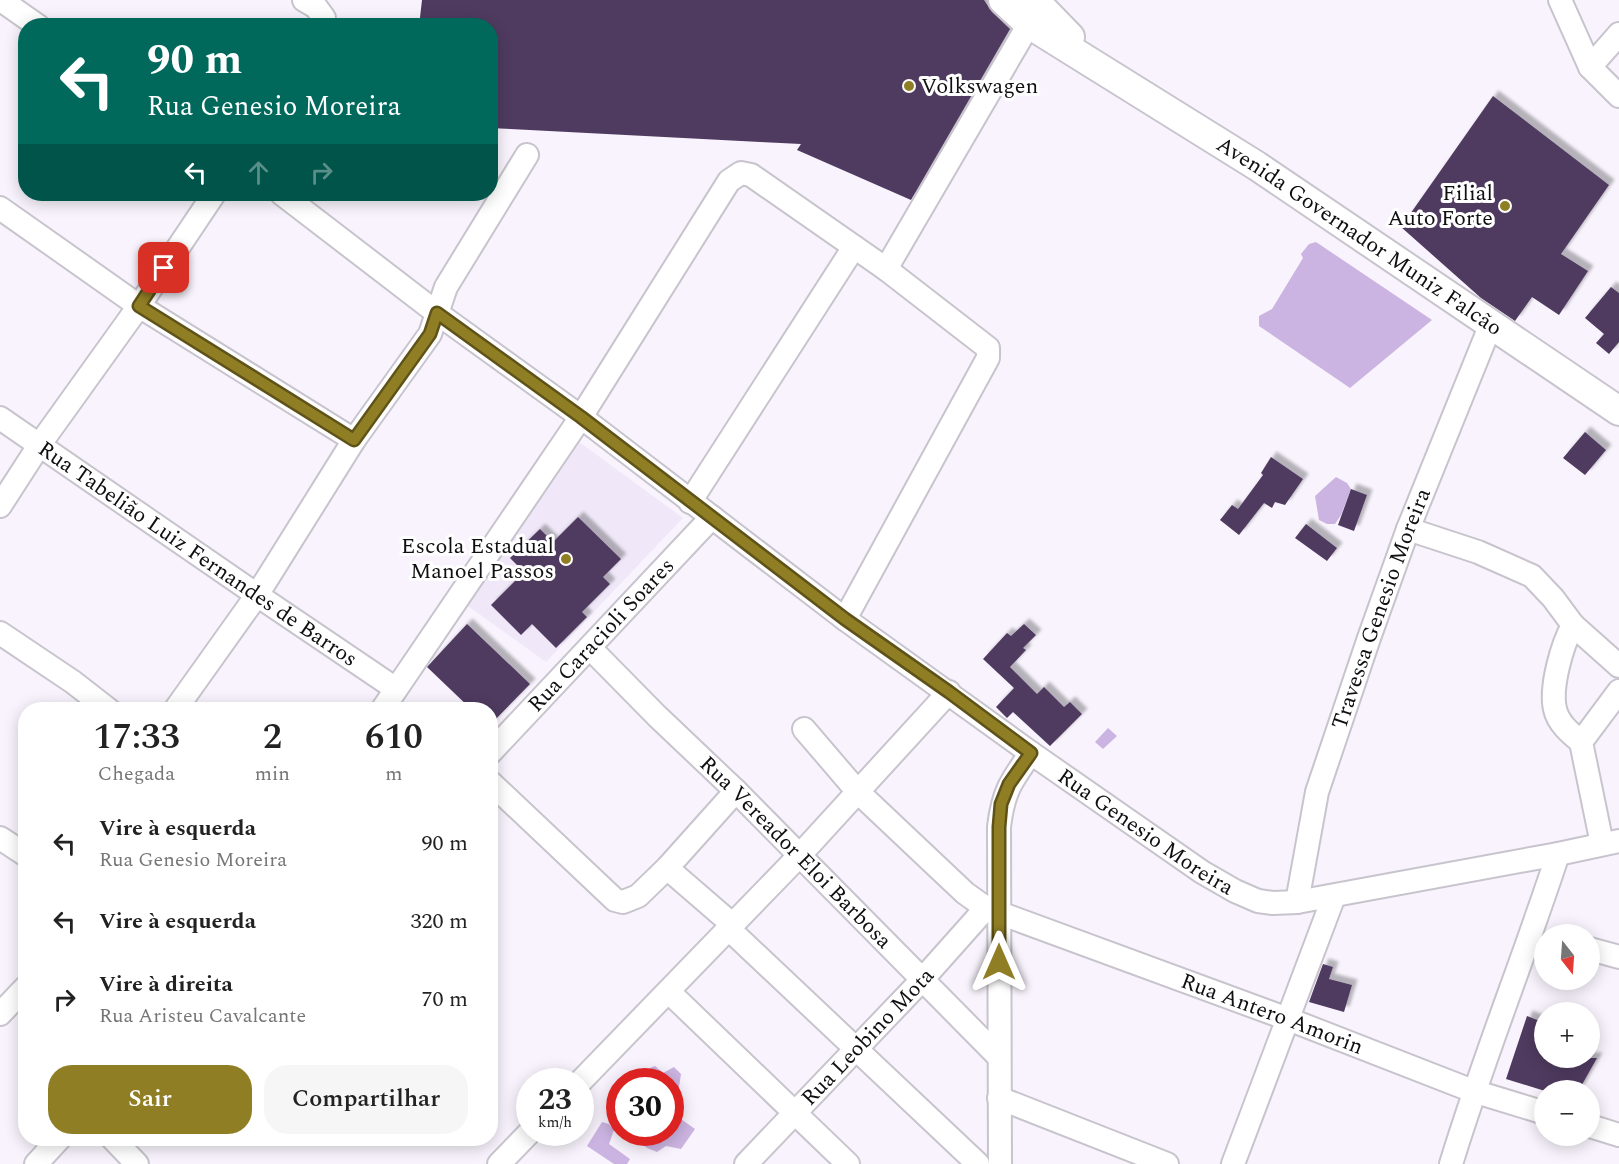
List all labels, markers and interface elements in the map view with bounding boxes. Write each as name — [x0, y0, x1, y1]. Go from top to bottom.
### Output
text: 90 m — [147, 29, 242, 92]
icon: left — [48, 42, 126, 120]
place label: Volkswagen — [921, 70, 1038, 103]
marker: Volkswagen — [902, 79, 916, 93]
text: Rua Genesio Moreira — [147, 86, 401, 128]
street label: Avenida Governador Muniz Falcão — [1210, 128, 1509, 344]
icon: left — [179, 156, 212, 189]
icon: ahead — [242, 156, 275, 189]
icon: right — [305, 156, 338, 189]
place label: Filial Auto Forte — [1388, 177, 1493, 235]
marker: Filial Auto Forte — [1498, 199, 1512, 213]
pin — [138, 242, 189, 293]
icon: arrive — [147, 251, 180, 284]
street label: Rua Tabelião Luiz Fernandes de Barros — [31, 433, 364, 675]
street label: Travessa Genesio Moreira — [1323, 483, 1439, 734]
place label: Escola Estadual Manoel Passos — [401, 530, 554, 588]
street label: Rua Caracioli Soares — [520, 550, 682, 720]
marker: Escola Estadual Manoel Passos — [559, 552, 573, 566]
text: 17:33 — [93, 710, 180, 765]
text: 2 — [263, 710, 282, 765]
text: 610 — [365, 710, 423, 765]
street label: Rua Vereador Eloi Barbosa — [692, 748, 900, 957]
text: Chegada — [98, 759, 175, 789]
text: min — [255, 759, 290, 789]
text: m — [385, 759, 403, 789]
street label: Rua Genesio Moreira — [1051, 760, 1240, 904]
text: Vire à esquerda — [99, 812, 256, 845]
icon: left — [48, 827, 81, 860]
text: 90 m — [422, 827, 468, 860]
text: Rua Genesio Moreira — [99, 845, 287, 875]
icon: left — [48, 905, 81, 938]
text: Vire à esquerda — [99, 905, 256, 938]
text: 320 m — [411, 905, 468, 938]
north arrow — [1534, 924, 1600, 990]
map controls — [1534, 924, 1600, 1146]
position arrow — [967, 930, 1031, 994]
street label: Rua Leobino Mota — [793, 960, 942, 1113]
street label: Rua Antero Amorin — [1176, 964, 1368, 1063]
text: Vire à direita — [99, 968, 233, 1001]
icon: right — [48, 983, 81, 1016]
text: 70 m — [422, 983, 468, 1016]
text: Rua Aristeu Cavalcante — [99, 1001, 306, 1031]
button: + — [1534, 1002, 1600, 1068]
button: Sair — [48, 1065, 252, 1134]
button: Compartilhar — [264, 1065, 468, 1134]
speed limit sign: 30 — [606, 1068, 684, 1146]
text: 23 — [538, 1077, 572, 1123]
button: − — [1534, 1080, 1600, 1146]
text: km/h — [538, 1111, 572, 1134]

